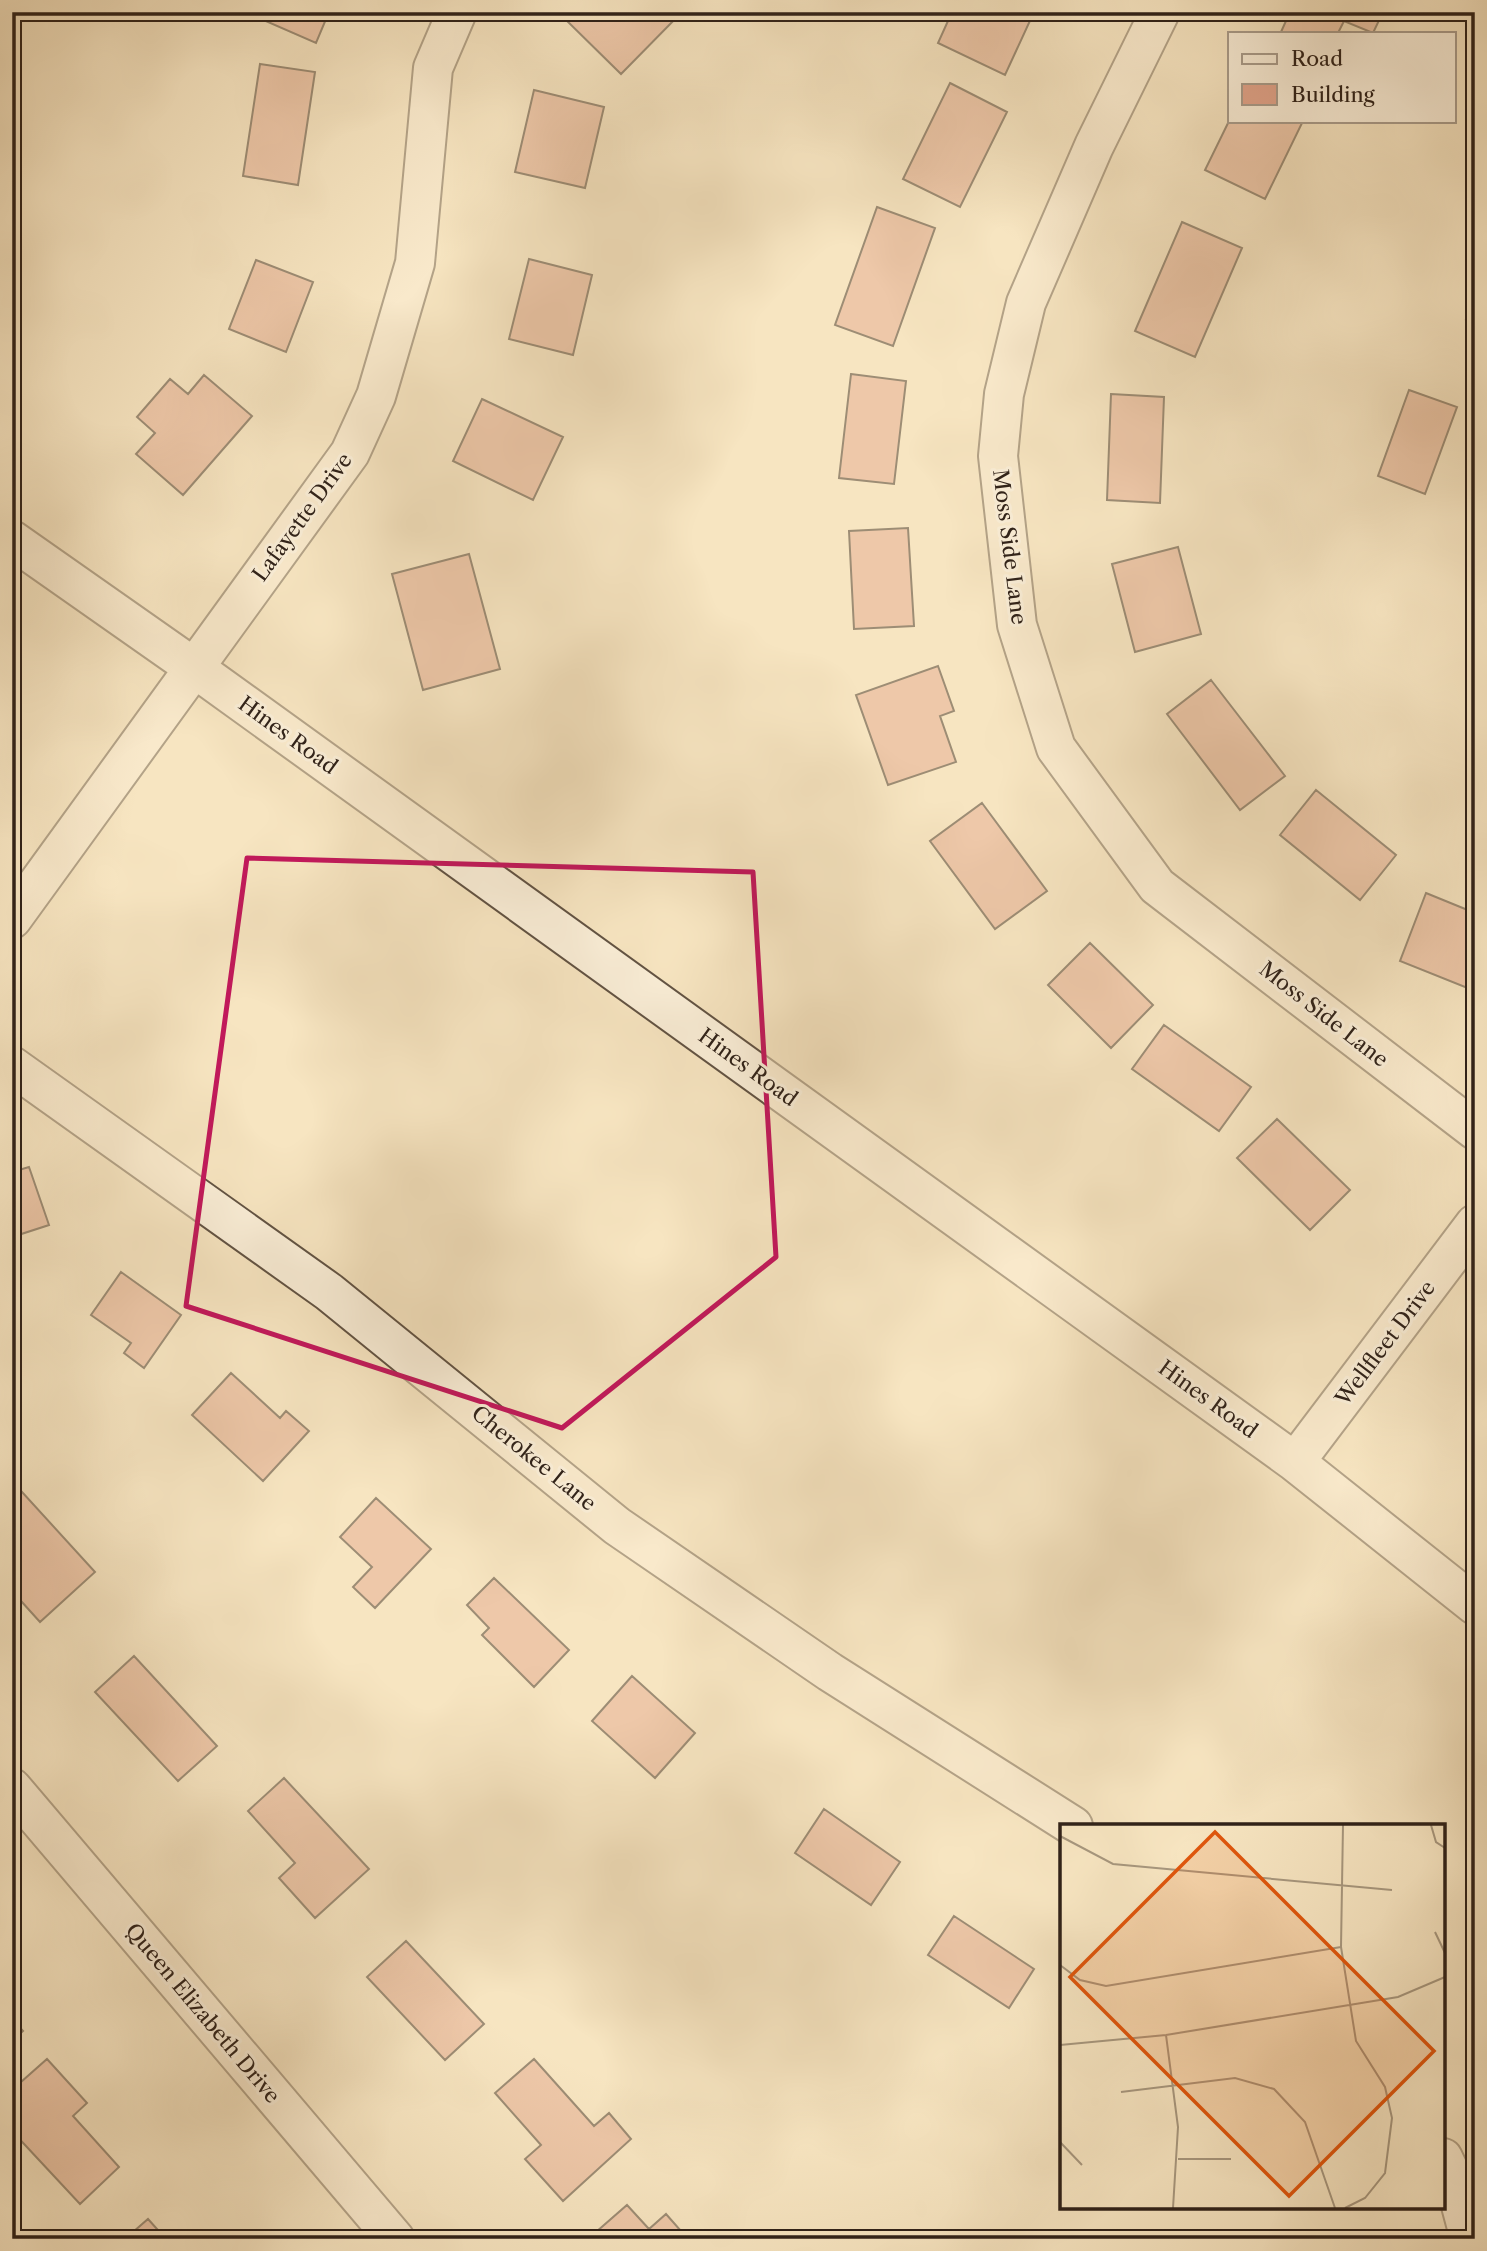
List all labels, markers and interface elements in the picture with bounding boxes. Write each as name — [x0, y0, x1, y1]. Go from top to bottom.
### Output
legend — [1228, 32, 1456, 122]
text: Road — [1291, 46, 1343, 71]
text: Building — [1291, 82, 1376, 107]
street label: Lafayette Drive — [247, 448, 357, 586]
street label: Moss Side Lane — [988, 468, 1032, 626]
street label: Hines Road — [234, 691, 342, 779]
street label: Moss Side Lane — [1255, 956, 1393, 1072]
street label: Hines Road — [694, 1023, 802, 1111]
street label: Wellfleet Drive — [1329, 1276, 1440, 1411]
street label: Hines Road — [1154, 1355, 1262, 1443]
street label: Cherokee Lane — [467, 1400, 601, 1516]
inset map — [1060, 1824, 1445, 2209]
street label: Queen Elizabeth Drive — [121, 1918, 285, 2108]

